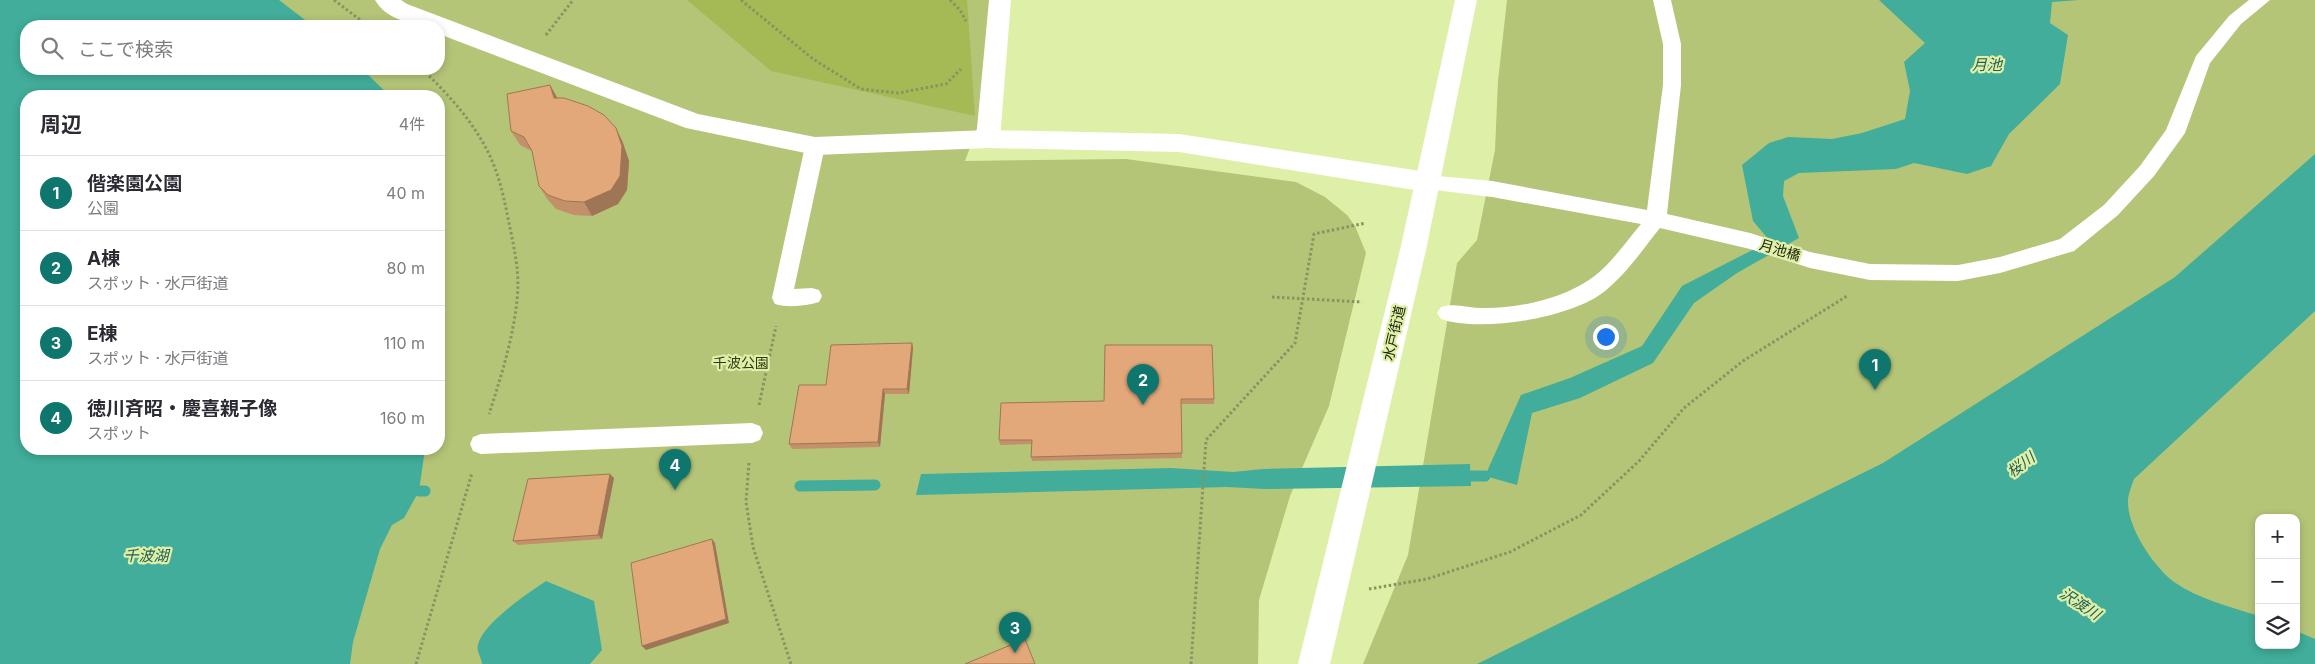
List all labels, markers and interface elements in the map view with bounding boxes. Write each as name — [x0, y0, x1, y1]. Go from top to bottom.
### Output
search box — [20, 20, 445, 75]
icon: search — [38, 34, 66, 62]
text: ここで検索 — [78, 38, 173, 61]
water label: 月池 — [1972, 55, 2004, 74]
text: 周辺 — [40, 112, 82, 137]
text: 4件 — [399, 114, 425, 134]
text: 偕楽園公園 — [87, 172, 182, 195]
text: 1 — [53, 183, 59, 203]
text: 40 m — [386, 183, 425, 203]
text: 公園 — [87, 198, 119, 218]
street label: 月池橋 — [1758, 235, 1803, 264]
text: A棟 — [87, 247, 120, 270]
text: 2 — [51, 258, 61, 278]
text: 80 m — [386, 258, 425, 278]
text: スポット · 水戸街道 — [87, 273, 229, 293]
street label: 水戸街道 — [1379, 304, 1408, 362]
text: E棟 — [87, 322, 118, 345]
your location — [1593, 324, 1619, 350]
text: 3 — [51, 333, 61, 353]
text: 110 m — [383, 333, 425, 353]
text: スポット · 水戸街道 — [87, 348, 229, 368]
pin: 1 — [1859, 349, 1891, 390]
park label: 千波公園 — [713, 354, 769, 371]
pin: 2 — [1127, 364, 1159, 405]
text: 徳川斉昭・慶喜親子像 — [87, 397, 277, 420]
text: 4 — [51, 408, 61, 428]
text: 160 m — [380, 408, 425, 428]
text: スポット — [87, 423, 151, 443]
water label: 桜川 — [2003, 447, 2040, 481]
pin: 4 — [659, 449, 691, 490]
map controls — [2255, 514, 2300, 649]
button: + — [2255, 514, 2300, 559]
water label: 千波湖 — [123, 546, 170, 565]
button: − — [2255, 559, 2300, 604]
water label: 沢渡川 — [2056, 583, 2106, 625]
button: layers — [2255, 604, 2300, 649]
pin: 3 — [999, 612, 1031, 653]

